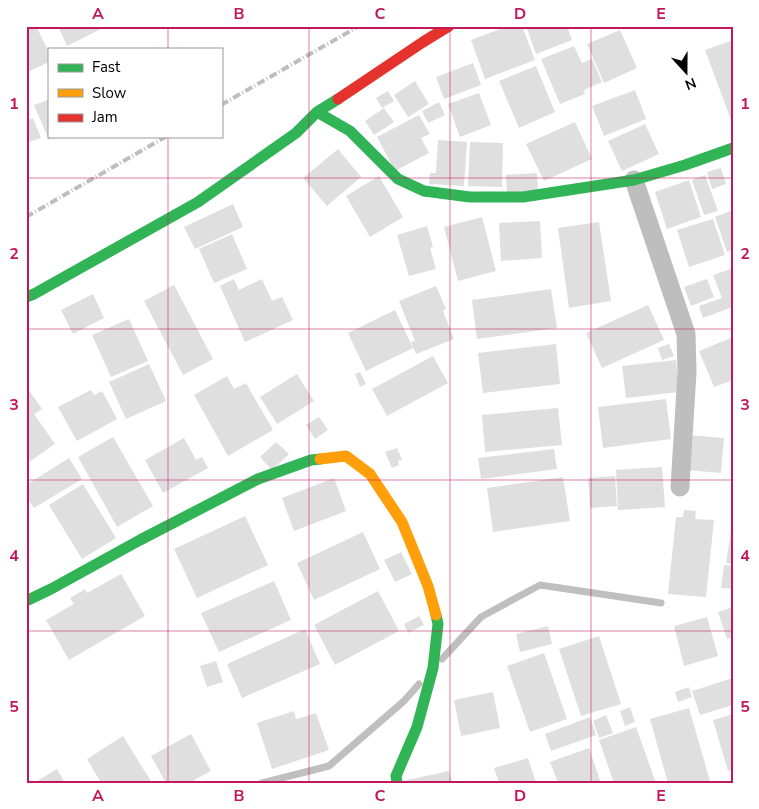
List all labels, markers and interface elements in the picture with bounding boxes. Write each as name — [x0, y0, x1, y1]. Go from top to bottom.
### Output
text: A — [92, 3, 104, 25]
text: B — [233, 3, 245, 25]
text: C — [375, 3, 386, 25]
text: D — [514, 3, 526, 25]
text: E — [656, 3, 666, 25]
legend — [48, 48, 222, 138]
north arrow — [662, 48, 712, 98]
text: Fast — [92, 57, 121, 77]
text: N — [682, 73, 699, 94]
text: Slow — [92, 83, 127, 103]
text: 1 — [9, 93, 19, 115]
text: 1 — [740, 93, 750, 115]
text: Jam — [91, 107, 118, 127]
text: 2 — [9, 243, 19, 265]
text: 2 — [740, 243, 750, 265]
text: 3 — [9, 394, 19, 416]
text: 3 — [740, 394, 750, 416]
text: 4 — [9, 545, 19, 567]
text: 4 — [740, 545, 750, 567]
text: 5 — [9, 696, 19, 718]
text: 5 — [740, 696, 750, 718]
text: A — [92, 785, 104, 807]
text: B — [233, 785, 245, 807]
text: C — [375, 785, 386, 807]
text: D — [514, 785, 526, 807]
text: E — [656, 785, 666, 807]

